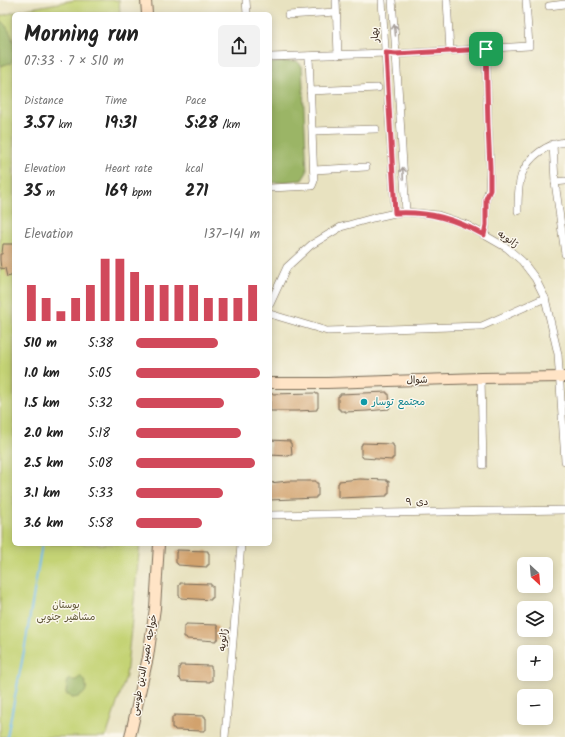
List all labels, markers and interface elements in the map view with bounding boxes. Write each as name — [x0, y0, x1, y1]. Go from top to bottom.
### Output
text: Morning run — [24, 18, 139, 53]
one-way arrow — [391, 24, 398, 37]
button: share — [218, 25, 260, 67]
street label: بهار — [366, 27, 384, 44]
pin — [469, 32, 503, 66]
icon: arrive — [475, 38, 497, 60]
text: 07:33 · 7 × 510 m — [24, 51, 124, 72]
text: Distance — [24, 92, 64, 110]
text: Time — [105, 92, 127, 110]
text: Pace — [185, 92, 206, 110]
text: 3.57 — [24, 110, 54, 137]
text: 19:31 — [105, 110, 137, 137]
text: 5:28 — [185, 110, 218, 137]
text: km — [54, 116, 72, 134]
text: /km — [218, 116, 240, 134]
text: Elevation — [24, 160, 66, 178]
text: Heart rate — [105, 160, 152, 178]
text: kcal — [185, 160, 203, 178]
one-way arrow — [400, 167, 407, 180]
text: 35 — [24, 178, 42, 205]
text: 169 — [105, 178, 128, 205]
text: 271 — [185, 178, 208, 205]
text: m — [42, 184, 55, 202]
text: bpm — [128, 184, 152, 202]
text: Elevation — [24, 224, 73, 245]
text: 137–141 m — [204, 224, 260, 245]
street label: ژانویه — [494, 226, 522, 252]
text: 510 m — [24, 333, 57, 354]
text: 5:38 — [88, 333, 113, 354]
text: 1.0 km — [24, 363, 60, 384]
text: 5:05 — [88, 363, 112, 384]
street label: شوال — [406, 372, 428, 388]
text: 1.5 km — [24, 393, 60, 414]
text: 5:32 — [88, 393, 113, 414]
place label: مجتمع توسار — [371, 394, 425, 410]
marker: مجتمع توسار — [359, 397, 369, 407]
text: 2.0 km — [24, 423, 63, 444]
text: 5:18 — [88, 423, 110, 444]
text: 2.5 km — [24, 453, 63, 474]
text: 5:08 — [88, 453, 113, 474]
text: 3.1 km — [24, 483, 60, 504]
text: 5:33 — [88, 483, 113, 504]
street label: ۹ دی — [405, 494, 429, 510]
text: 3.6 km — [24, 513, 63, 534]
text: 5:58 — [88, 513, 113, 534]
north arrow — [517, 557, 553, 593]
map controls — [517, 557, 553, 725]
park label: بوستان مشاهیر جنوبی — [37, 597, 96, 625]
button: layers — [517, 601, 553, 637]
street label: خواجه نصیر الدین طوسی — [126, 613, 162, 717]
street label: ژانویه — [214, 628, 232, 652]
button: + — [517, 645, 553, 681]
button: − — [517, 689, 553, 725]

